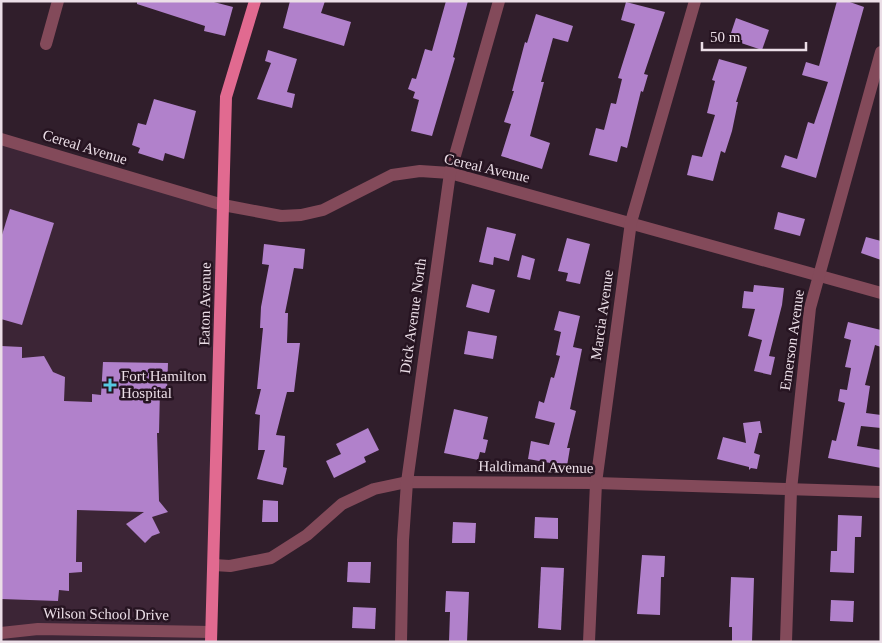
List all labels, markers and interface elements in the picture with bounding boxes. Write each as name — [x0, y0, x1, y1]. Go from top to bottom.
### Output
scale bar — [702, 20, 806, 52]
text: 50 m — [710, 29, 741, 45]
street label: Cereal Avenue — [41, 127, 130, 168]
street label: Cereal Avenue — [443, 150, 532, 186]
street label: Dick Avenue North — [397, 257, 429, 375]
street label: Eaton Avenue — [196, 262, 214, 346]
street label: Marcia Avenue — [588, 269, 616, 361]
street label: Emerson Avenue — [777, 288, 807, 392]
place label: Fort Hamilton Hospital — [121, 368, 207, 401]
marker: Fort Hamilton Hospital — [103, 378, 117, 392]
street label: Haldimand Avenue — [478, 458, 594, 476]
street label: Wilson School Drive — [43, 605, 169, 623]

